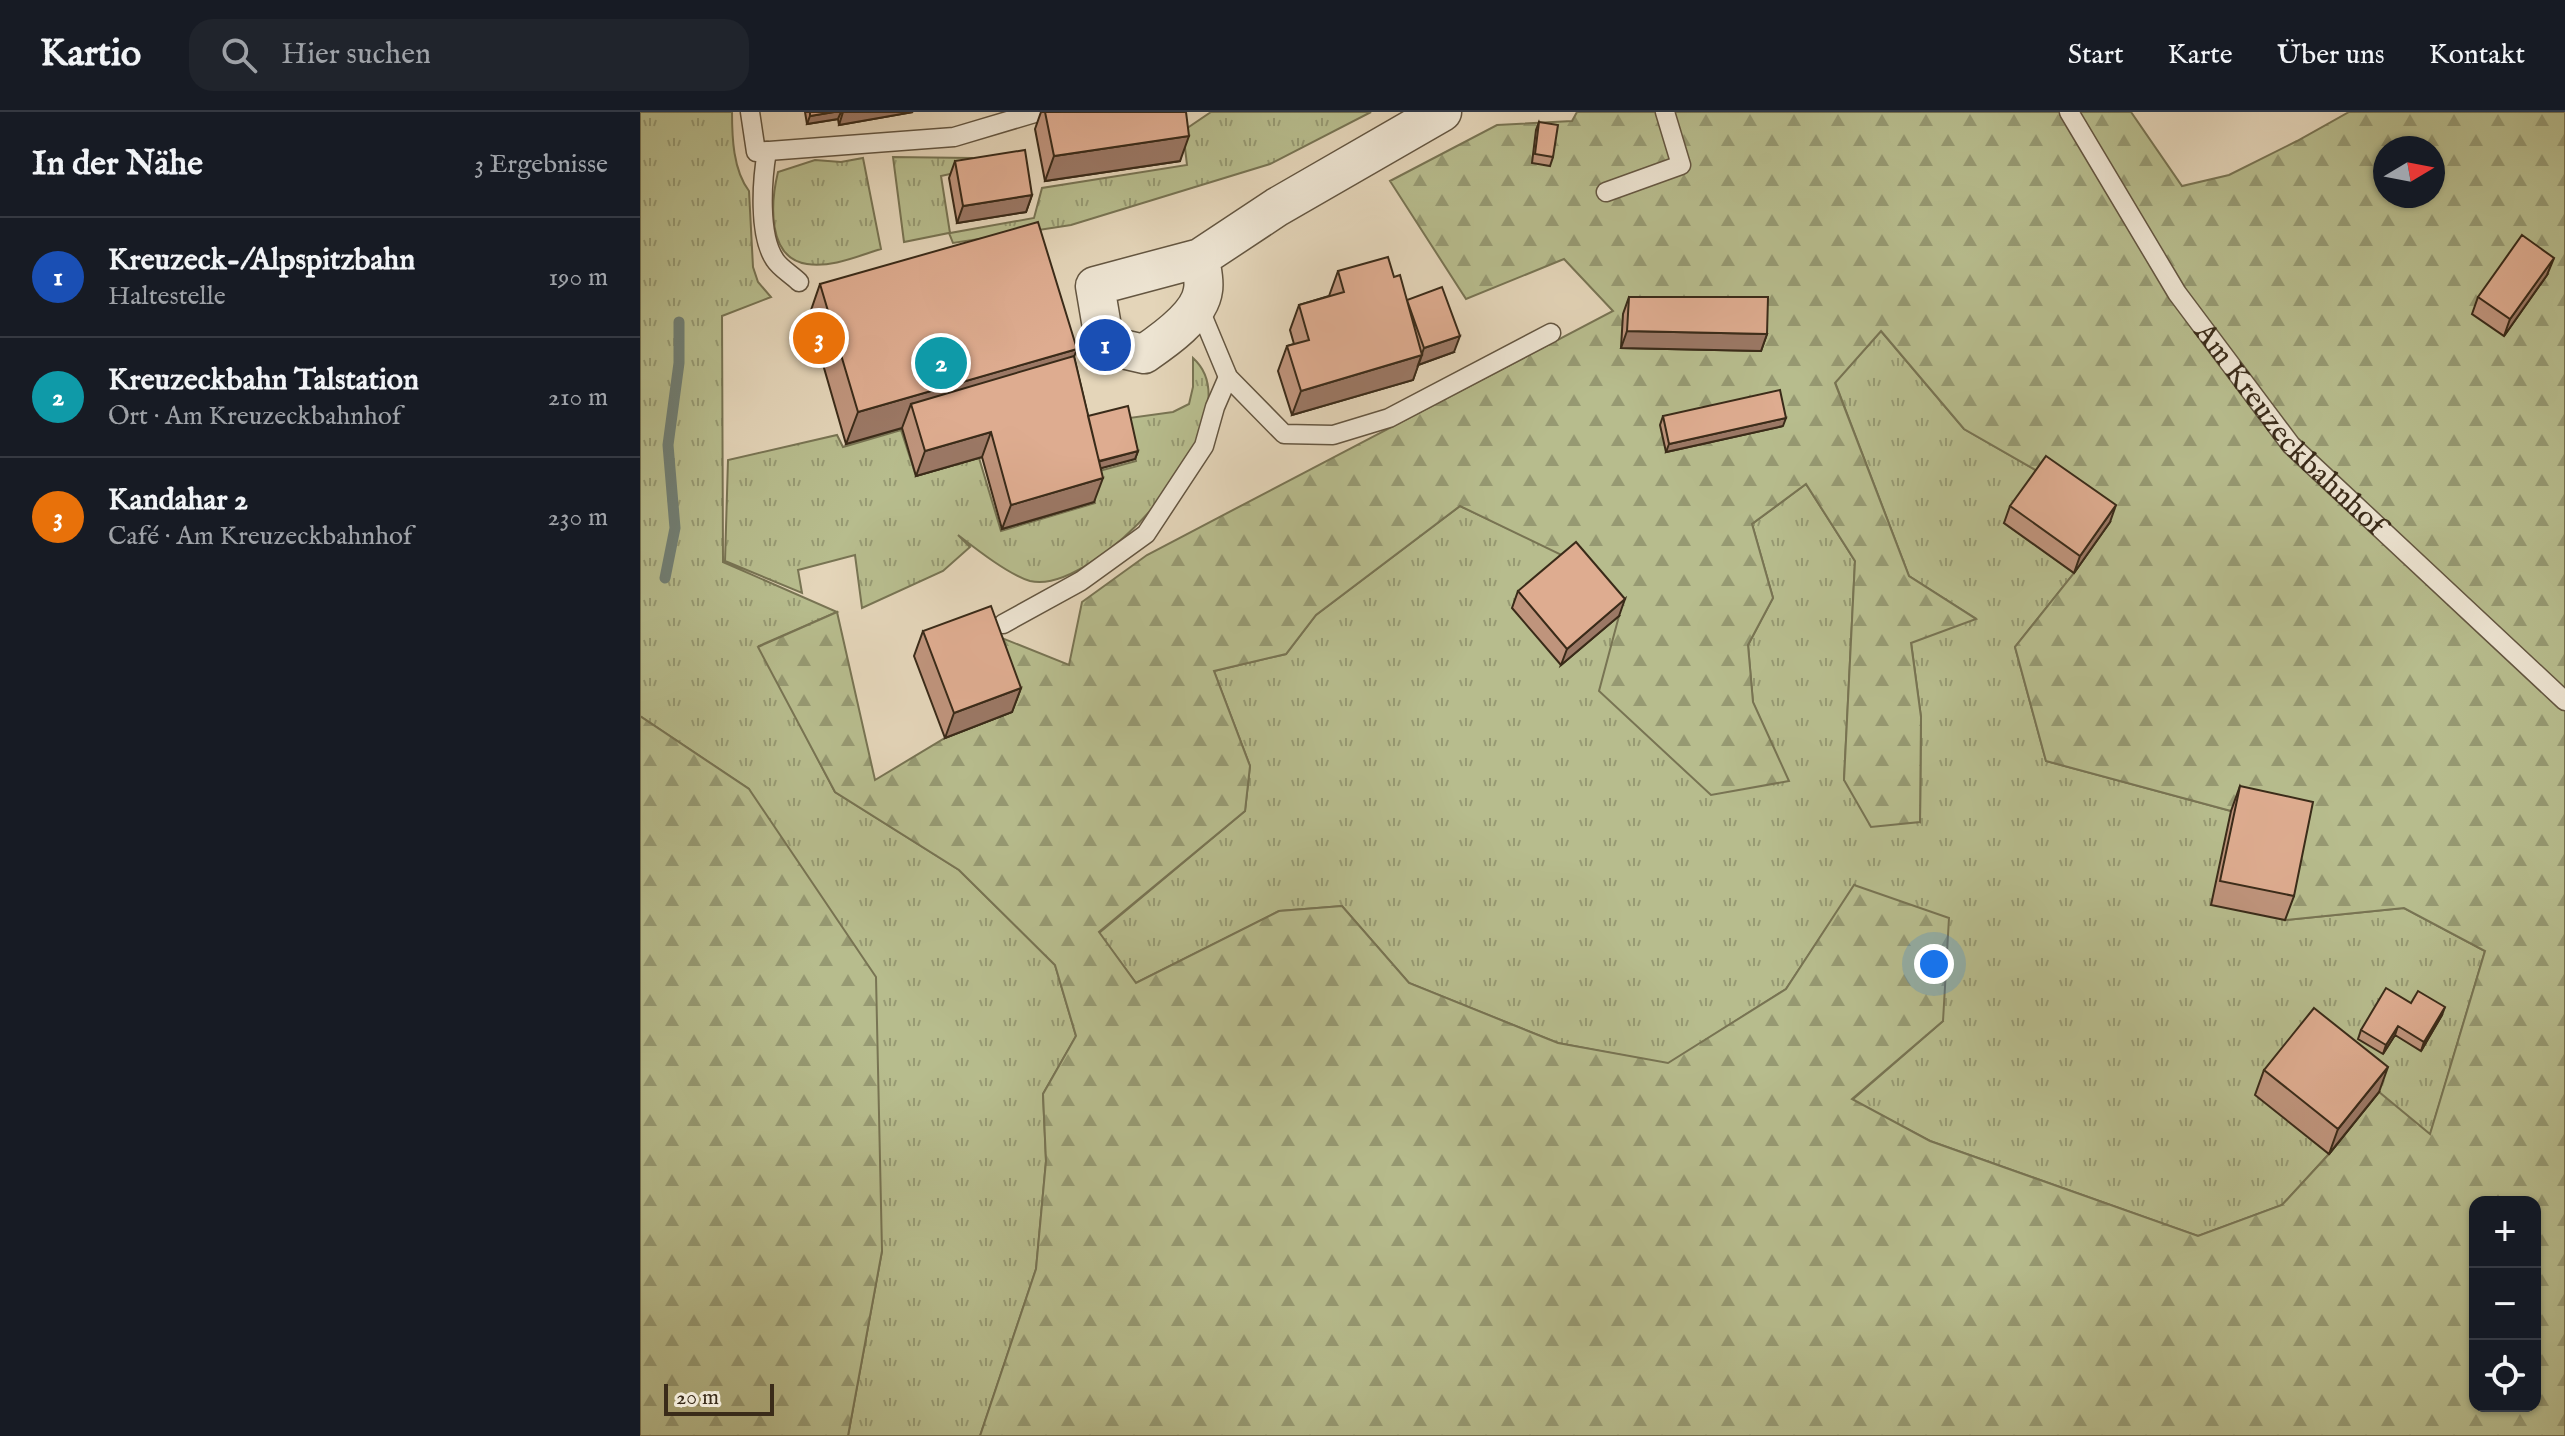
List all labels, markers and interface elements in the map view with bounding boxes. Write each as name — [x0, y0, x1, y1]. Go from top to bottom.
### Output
search box — [189, 19, 749, 91]
text: Kartio — [40, 31, 141, 79]
icon: search — [217, 33, 261, 77]
text: Hier suchen — [281, 36, 431, 74]
text: Start — [2068, 38, 2124, 73]
text: Karte — [2168, 38, 2233, 73]
text: Über uns — [2277, 38, 2385, 73]
text: Kontakt — [2429, 38, 2525, 73]
north arrow — [2373, 136, 2445, 208]
text: In der Nähe — [32, 143, 203, 186]
text: 3 Ergebnisse — [474, 148, 608, 181]
text: Kreuzeck-/Alpspitzbahn — [108, 242, 415, 280]
text: 1 — [53, 261, 63, 294]
text: 190 m — [548, 261, 608, 294]
text: Haltestelle — [108, 280, 226, 313]
pin: 3 — [793, 308, 845, 368]
pin: 1 — [1079, 315, 1131, 375]
street label: Am Kreuzeckbahnhof — [2184, 315, 2397, 548]
pin: 2 — [915, 333, 967, 393]
text: Kreuzeckbahn Talstation — [108, 362, 419, 400]
text: 2 — [52, 381, 64, 414]
text: 210 m — [548, 381, 608, 414]
text: Ort · Am Kreuzeckbahnhof — [108, 400, 401, 433]
text: Kandahar 2 — [108, 482, 248, 520]
text: 3 — [53, 501, 63, 534]
text: 230 m — [548, 501, 608, 534]
text: Café · Am Kreuzeckbahnhof — [108, 520, 412, 553]
your location — [1914, 944, 1954, 984]
map controls — [2469, 1196, 2541, 1412]
button: + — [2469, 1196, 2541, 1268]
button: − — [2469, 1268, 2541, 1340]
button: locate — [2469, 1340, 2541, 1412]
scale bar — [664, 1380, 774, 1416]
text: 20 m — [676, 1384, 719, 1412]

